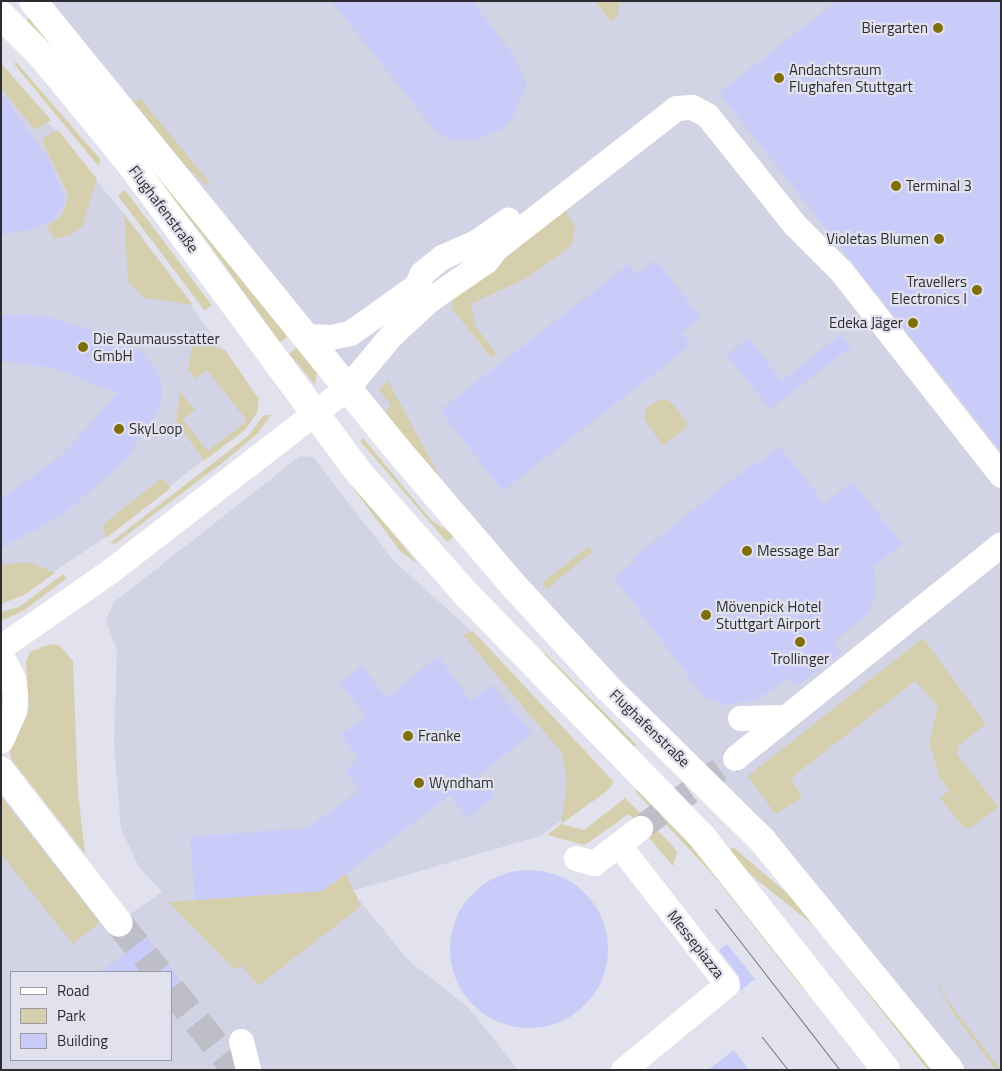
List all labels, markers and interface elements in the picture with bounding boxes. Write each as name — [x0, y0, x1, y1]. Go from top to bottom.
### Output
place label: Biergarten — [862, 19, 928, 37]
marker: Biergarten — [932, 22, 944, 34]
place label: Andachtsraum Flughafen Stuttgart — [789, 60, 913, 95]
marker: Andachtsraum Flughafen Stuttgart — [773, 72, 785, 84]
street label: Flughafenstraße — [125, 162, 203, 256]
place label: Terminal 3 — [906, 177, 972, 195]
marker: Terminal 3 — [890, 180, 902, 192]
place label: Violetas Blumen — [826, 230, 929, 248]
marker: Violetas Blumen — [933, 233, 945, 245]
place label: Travellers Electronics I — [891, 272, 967, 307]
marker: Travellers Electronics I — [971, 284, 983, 296]
place label: Edeka Jäger — [829, 314, 903, 332]
marker: Edeka Jäger — [907, 317, 919, 329]
place label: Die Raumausstatter GmbH — [93, 329, 220, 364]
marker: Die Raumausstatter GmbH — [77, 341, 89, 353]
place label: SkyLoop — [129, 420, 182, 438]
marker: SkyLoop — [113, 423, 125, 435]
place label: Message Bar — [757, 542, 839, 560]
marker: Message Bar — [741, 545, 753, 557]
place label: Mövenpick Hotel Stuttgart Airport — [716, 597, 821, 632]
marker: Mövenpick Hotel Stuttgart Airport — [700, 609, 712, 621]
marker: Trollinger — [794, 636, 806, 648]
place label: Trollinger — [771, 650, 829, 668]
street label: Flughafenstraße — [606, 685, 694, 771]
place label: Franke — [418, 727, 461, 745]
marker: Franke — [402, 730, 414, 742]
place label: Wyndham — [429, 774, 494, 792]
marker: Wyndham — [413, 777, 425, 789]
street label: Messepiazza — [664, 906, 728, 982]
legend — [10, 971, 172, 1061]
text: Road — [57, 979, 89, 1002]
text: Park — [57, 1004, 86, 1027]
text: Building — [57, 1029, 108, 1052]

